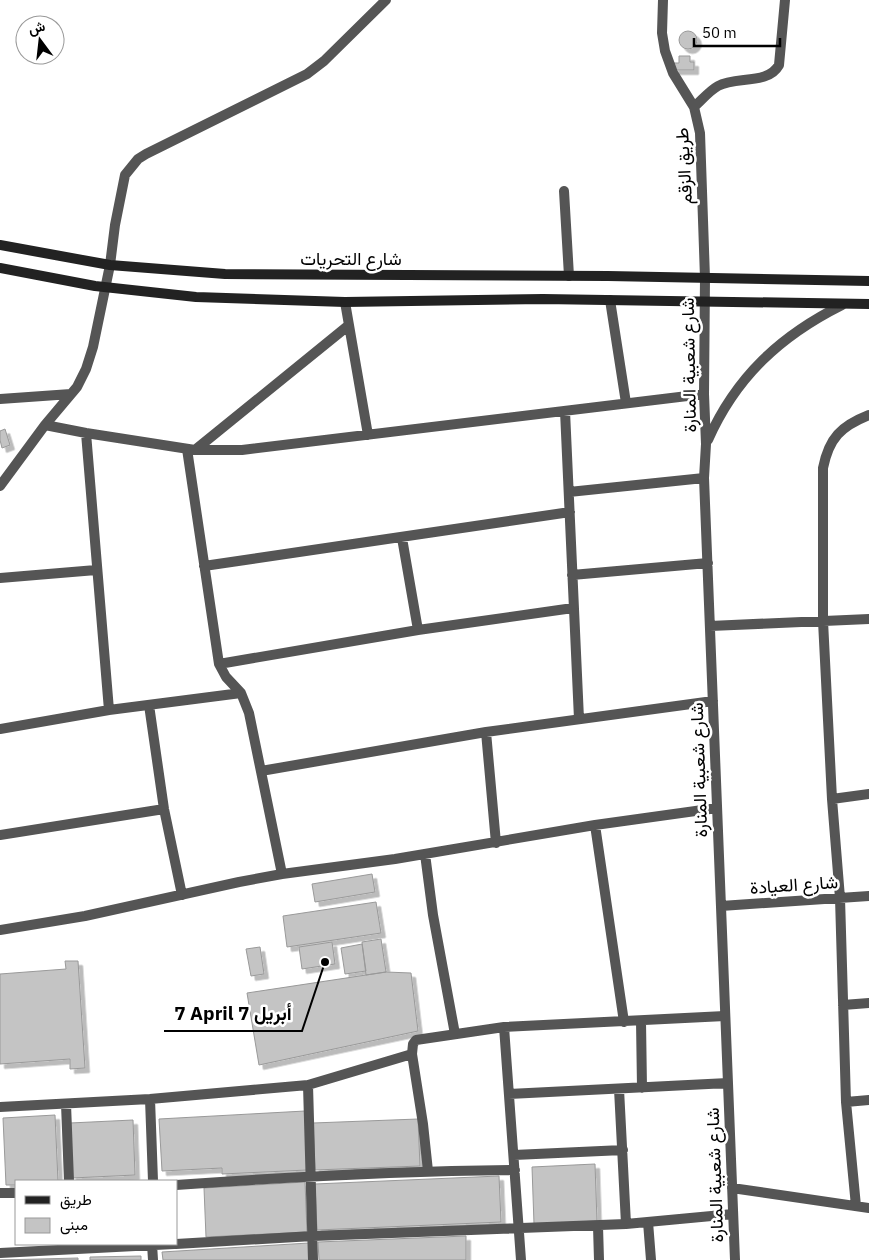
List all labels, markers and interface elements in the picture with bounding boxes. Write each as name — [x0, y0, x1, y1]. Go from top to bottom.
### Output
north arrow — [15, 15, 65, 65]
scale bar — [694, 15, 780, 47]
text: ش — [26, 17, 47, 38]
text: 50 m — [702, 23, 737, 42]
street label: طريق الزقم — [670, 127, 698, 205]
street label: شارع التحريات — [300, 247, 402, 271]
street label: شارع شعبية المنارة — [676, 297, 702, 433]
street label: شارع شعبية المنارة — [685, 702, 713, 838]
street label: شارع العيادة — [749, 870, 839, 900]
callout: 7 April 7 أبريل — [164, 997, 302, 1031]
text: 7 April 7 أبريل — [174, 1001, 292, 1026]
street label: شارع شعبية المنارة — [701, 1107, 729, 1243]
legend — [15, 1180, 178, 1245]
text: طريق — [60, 1190, 92, 1210]
text: مبنى — [60, 1215, 88, 1235]

